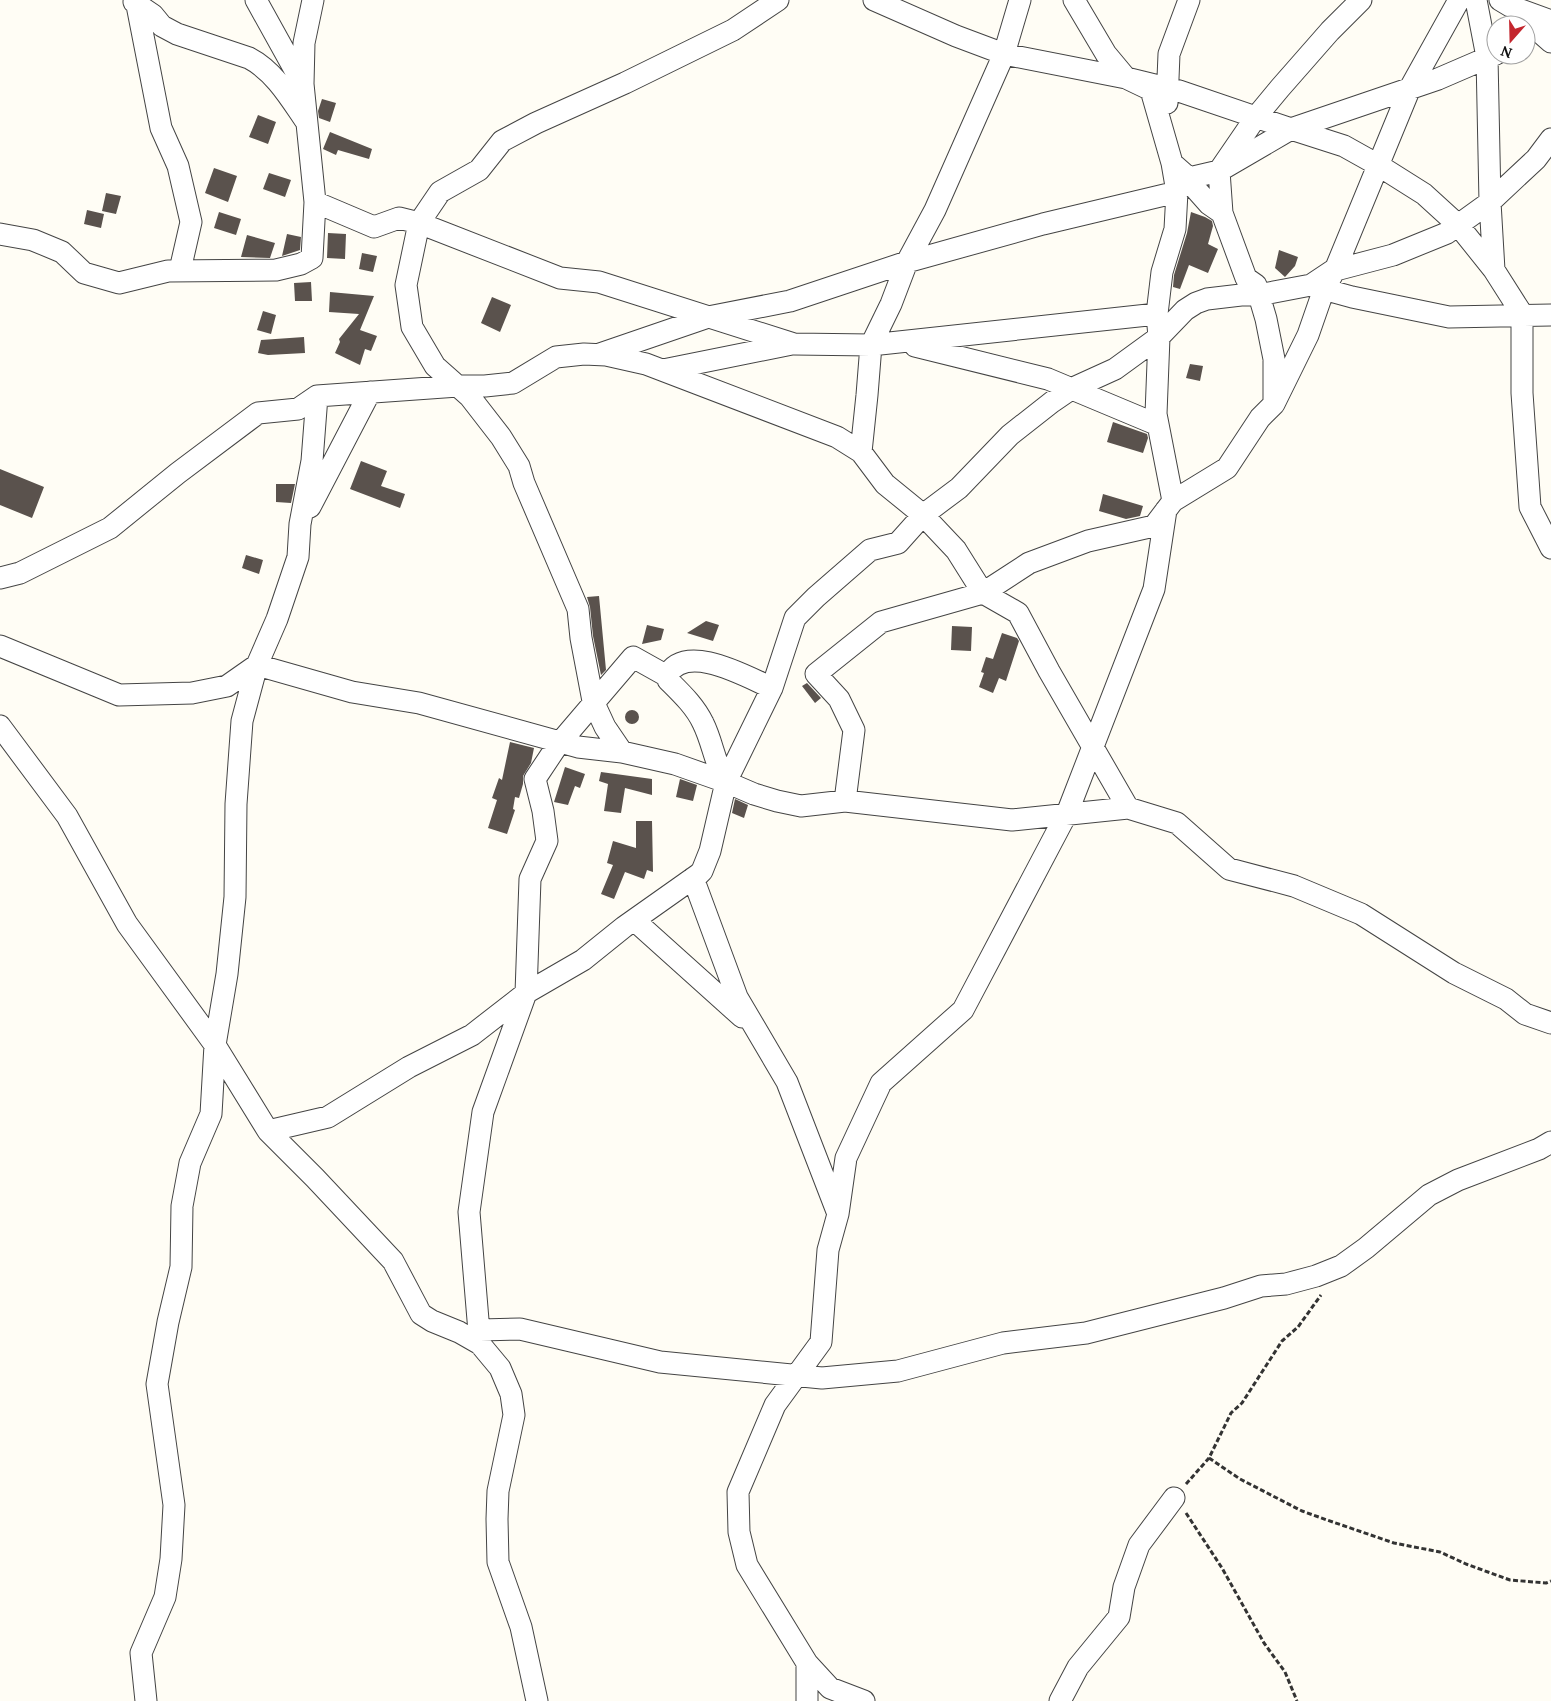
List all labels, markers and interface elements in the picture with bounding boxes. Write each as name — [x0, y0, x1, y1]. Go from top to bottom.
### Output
north arrow — [1486, 15, 1536, 65]
text: N — [1498, 42, 1515, 63]

